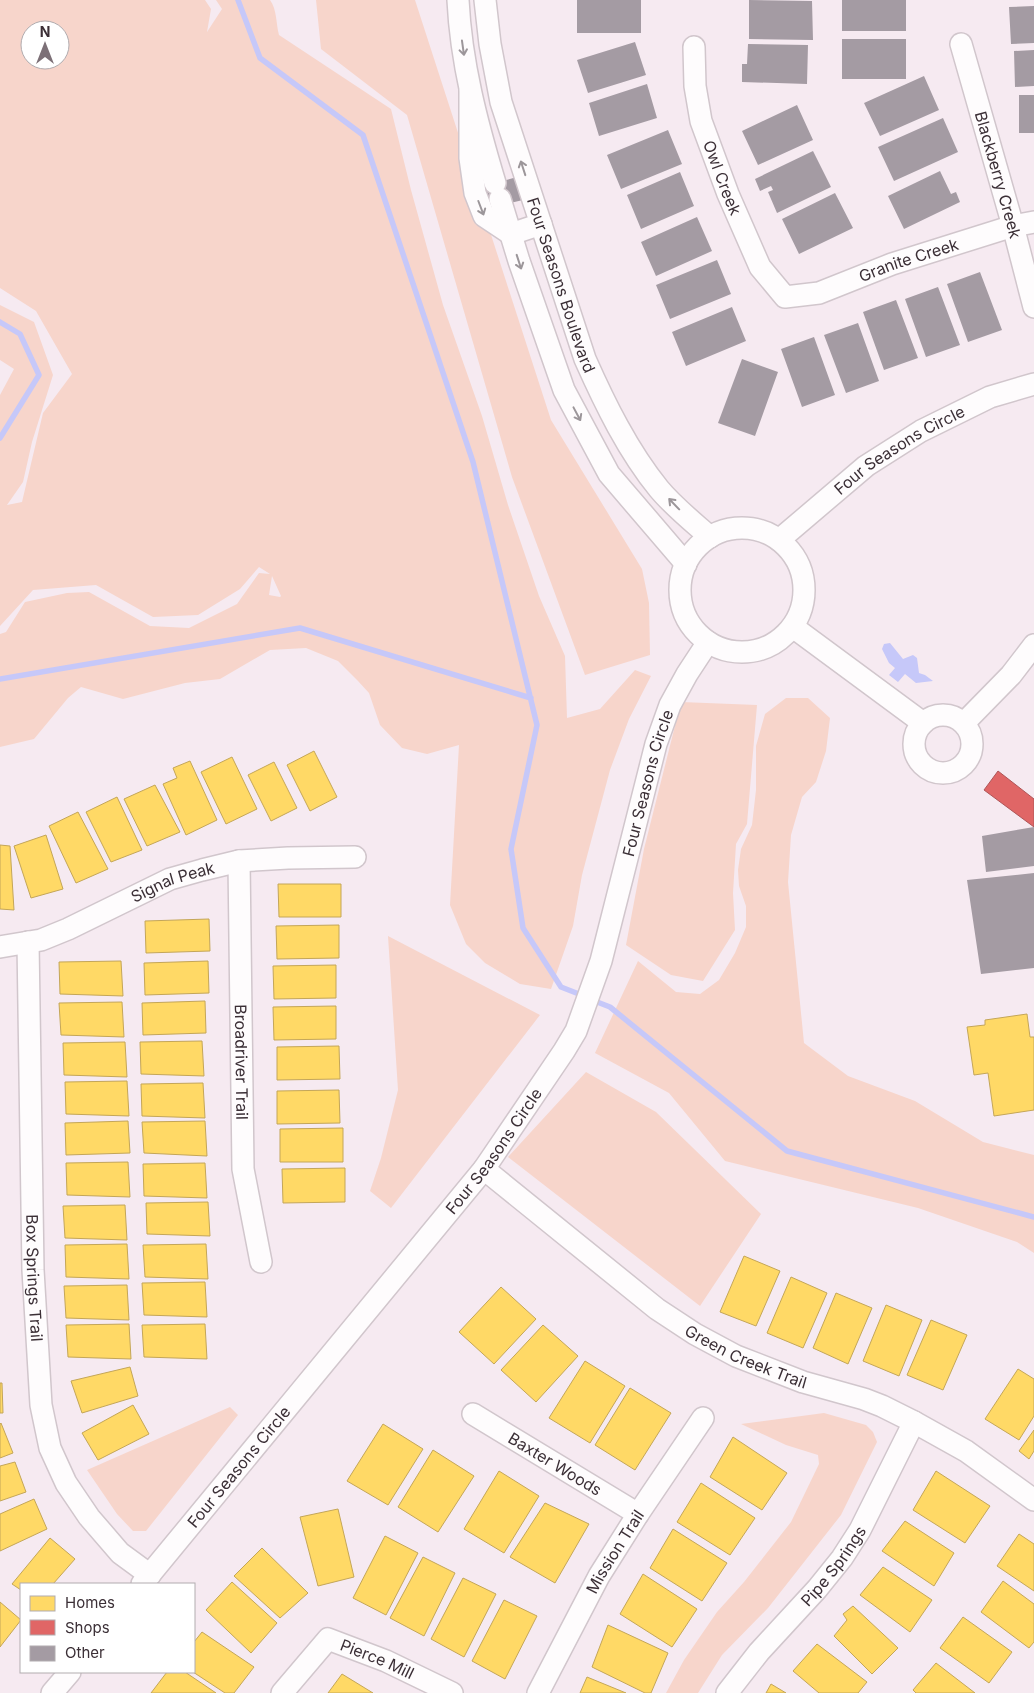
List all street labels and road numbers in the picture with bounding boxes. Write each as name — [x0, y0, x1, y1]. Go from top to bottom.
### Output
street label: Blackberry Creek — [971, 109, 1026, 241]
street label: Owl Creek — [699, 137, 746, 218]
street label: Four Seasons Boulevard — [523, 195, 600, 376]
street label: Granite Creek — [856, 234, 961, 286]
street label: Four Seasons Circle — [830, 401, 968, 499]
street label: Four Seasons Circle — [618, 707, 678, 858]
street label: Signal Peak — [128, 857, 217, 907]
street label: Broadriver Trail — [231, 1004, 252, 1120]
street label: Four Seasons Circle — [441, 1084, 546, 1218]
street label: Box Springs Trail — [22, 1214, 47, 1342]
street label: Green Creek Trail — [681, 1320, 809, 1393]
street label: Four Seasons Circle — [183, 1402, 294, 1531]
street label: Baxter Woods — [505, 1428, 606, 1500]
street label: Mission Trail — [582, 1506, 648, 1597]
street label: Pipe Springs — [796, 1522, 870, 1610]
street label: Pierce Mill — [337, 1635, 417, 1683]

